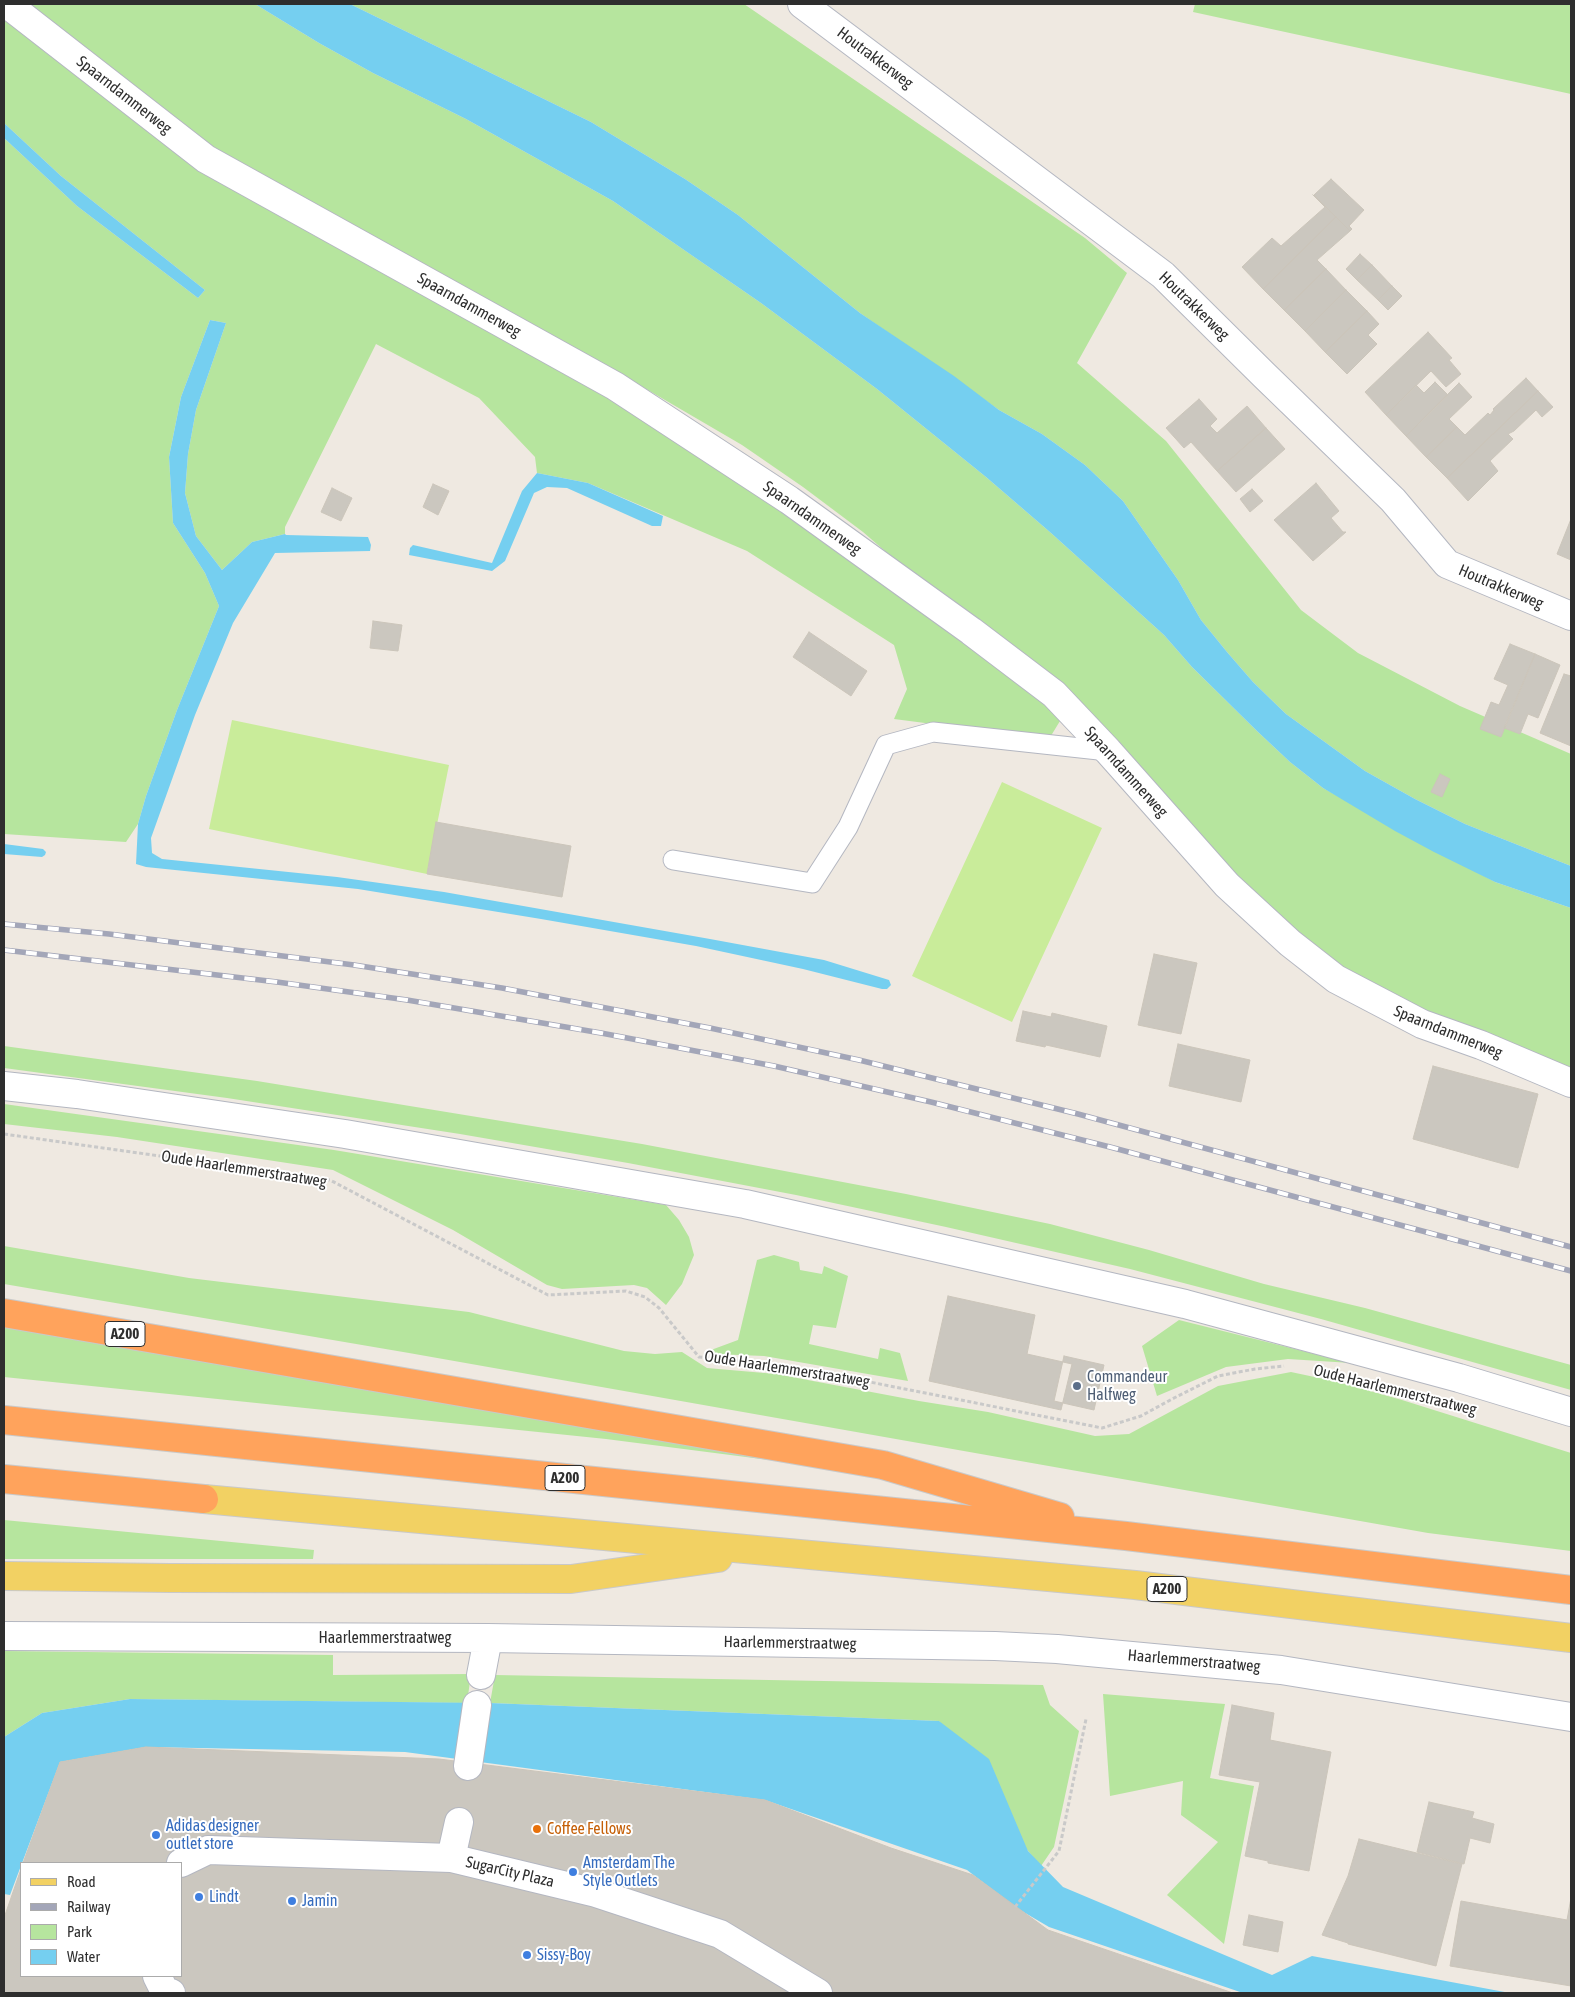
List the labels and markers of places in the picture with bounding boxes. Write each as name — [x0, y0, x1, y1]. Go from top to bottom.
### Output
place label: Commandeur Halfweg — [1087, 1367, 1167, 1405]
marker: Commandeur Halfweg — [1071, 1380, 1083, 1392]
place label: Adidas designer outlet store — [166, 1816, 259, 1854]
place label: Coffee Fellows — [547, 1819, 631, 1839]
marker: Coffee Fellows — [531, 1823, 543, 1835]
marker: Adidas designer outlet store — [150, 1829, 162, 1841]
place label: Amsterdam The Style Outlets — [583, 1853, 675, 1891]
marker: Amsterdam The Style Outlets — [567, 1866, 579, 1878]
place label: Lindt — [209, 1887, 239, 1907]
marker: Lindt — [193, 1891, 205, 1903]
place label: Jamin — [302, 1891, 338, 1911]
marker: Jamin — [286, 1895, 298, 1907]
place label: Sissy-Boy — [537, 1945, 591, 1965]
marker: Sissy-Boy — [521, 1949, 533, 1961]

